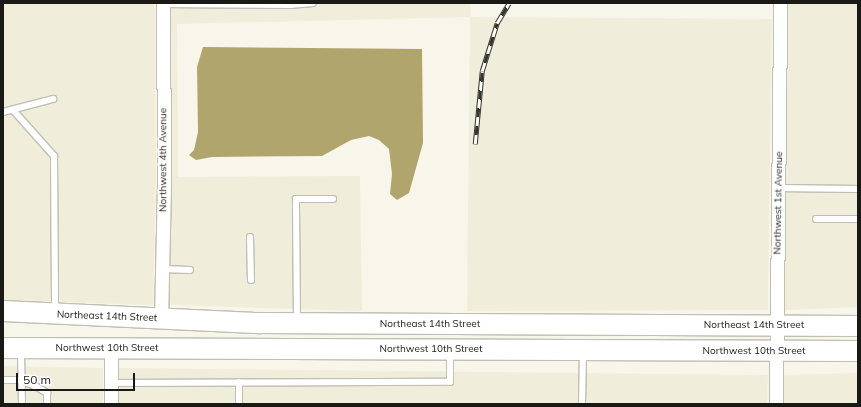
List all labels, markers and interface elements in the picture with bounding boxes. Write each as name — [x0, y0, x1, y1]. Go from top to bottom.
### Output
street label: Northwest 4th Avenue — [157, 108, 169, 212]
street label: Northwest 1st Avenue — [771, 151, 785, 255]
street label: Northeast 14th Street — [57, 308, 157, 324]
street label: Northeast 14th Street — [380, 318, 480, 330]
street label: Northeast 14th Street — [704, 319, 804, 331]
street label: Northwest 10th Street — [55, 342, 159, 354]
street label: Northwest 10th Street — [379, 343, 483, 355]
street label: Northwest 10th Street — [702, 345, 806, 357]
scale bar — [18, 365, 137, 391]
text: 50 m — [23, 372, 51, 387]

